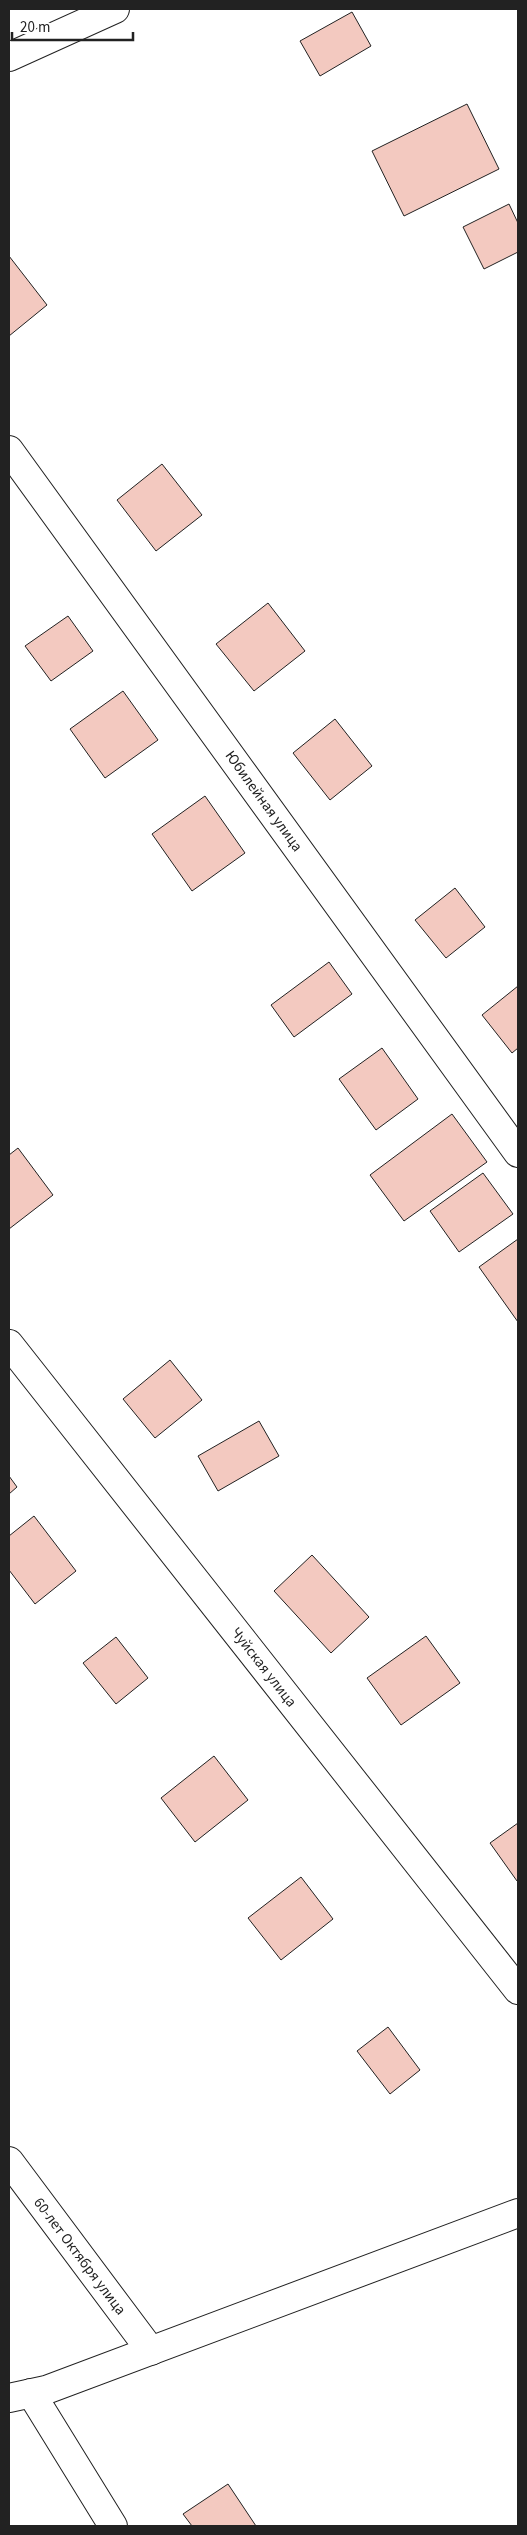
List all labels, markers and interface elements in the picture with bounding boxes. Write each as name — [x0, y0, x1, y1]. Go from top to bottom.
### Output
scale bar — [12, 10, 134, 42]
text: 20 m — [20, 17, 50, 38]
street label: Юбилейная улица — [220, 747, 307, 856]
street label: Чуйская улица — [226, 1623, 301, 1712]
street label: 60-лет Октября улица — [28, 2193, 131, 2319]

